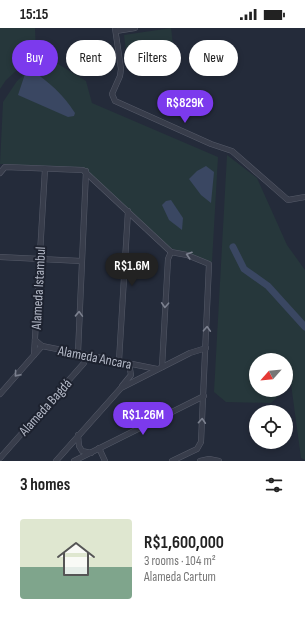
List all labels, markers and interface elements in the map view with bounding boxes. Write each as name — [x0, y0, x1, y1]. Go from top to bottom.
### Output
text: 15:15 — [20, 5, 48, 24]
chip: Buy — [12, 40, 58, 76]
chip: Rent — [66, 40, 116, 76]
chip: Filters — [124, 40, 181, 76]
chip: New — [189, 40, 238, 76]
pin: R$829K — [152, 90, 218, 124]
text: R$829K — [166, 95, 204, 111]
street label: Alameda Istambul — [28, 246, 49, 331]
one-way arrow — [185, 251, 192, 260]
pin: R$1.6M — [99, 253, 165, 287]
text: R$1.6M — [114, 258, 150, 274]
one-way arrow — [161, 302, 170, 308]
one-way arrow — [75, 311, 83, 317]
one-way arrow — [203, 326, 212, 332]
street label: Alameda Ancara — [56, 342, 133, 373]
north arrow — [249, 353, 293, 397]
map controls — [249, 353, 293, 449]
one-way arrow — [15, 370, 22, 377]
street label: Alameda Bagdá — [15, 375, 75, 440]
pin: R$1.26M — [106, 402, 180, 436]
button: locate — [249, 405, 293, 449]
text: R$1.26M — [122, 407, 164, 423]
one-way arrow — [198, 418, 207, 424]
icon: filters — [263, 474, 285, 496]
text: 3 homes — [20, 475, 70, 495]
text: R$1,600,000 — [144, 533, 224, 553]
icon: home — [52, 535, 100, 583]
text: 3 rooms · 104 m² — [144, 553, 216, 569]
text: Alameda Cartum — [144, 569, 216, 585]

